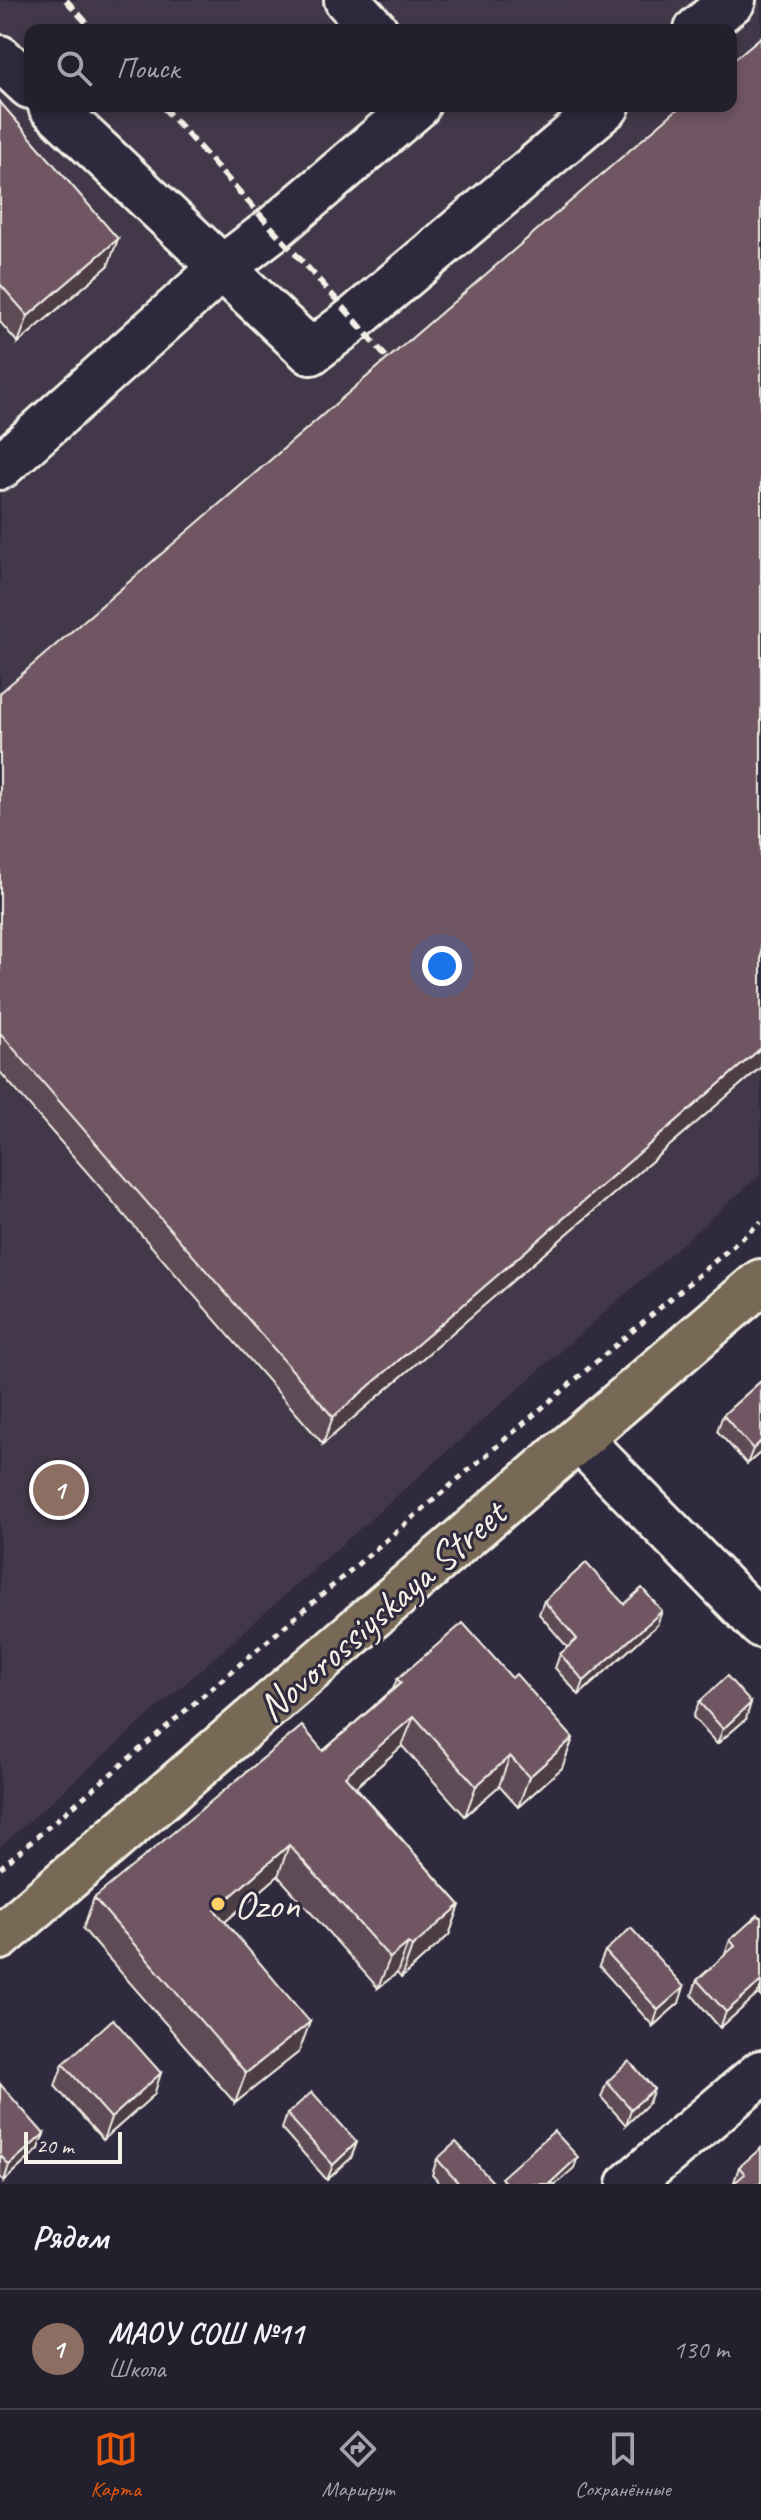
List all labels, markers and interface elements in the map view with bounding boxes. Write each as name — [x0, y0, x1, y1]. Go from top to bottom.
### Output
search box — [24, 24, 737, 112]
icon: search — [52, 46, 96, 90]
text: Поиск — [116, 49, 179, 87]
your location — [422, 946, 462, 986]
pin: 1 — [33, 1460, 85, 1520]
street label: Novorossiyskaya Street — [247, 1487, 519, 1732]
place label: Ozon — [234, 1880, 301, 1930]
marker: Ozon — [209, 1895, 227, 1913]
scale bar — [24, 2128, 122, 2164]
text: 20 m — [36, 2132, 73, 2160]
text: Рядом — [32, 2215, 108, 2258]
text: МАОУ СОШ №11 — [108, 2314, 303, 2352]
text: 1 — [52, 2333, 64, 2366]
text: 130 m — [673, 2333, 729, 2366]
text: Школа — [108, 2352, 165, 2385]
tab: Карта — [90, 2427, 141, 2503]
tab: Маршрут — [322, 2427, 394, 2503]
tab: Сохранённые — [575, 2427, 671, 2503]

